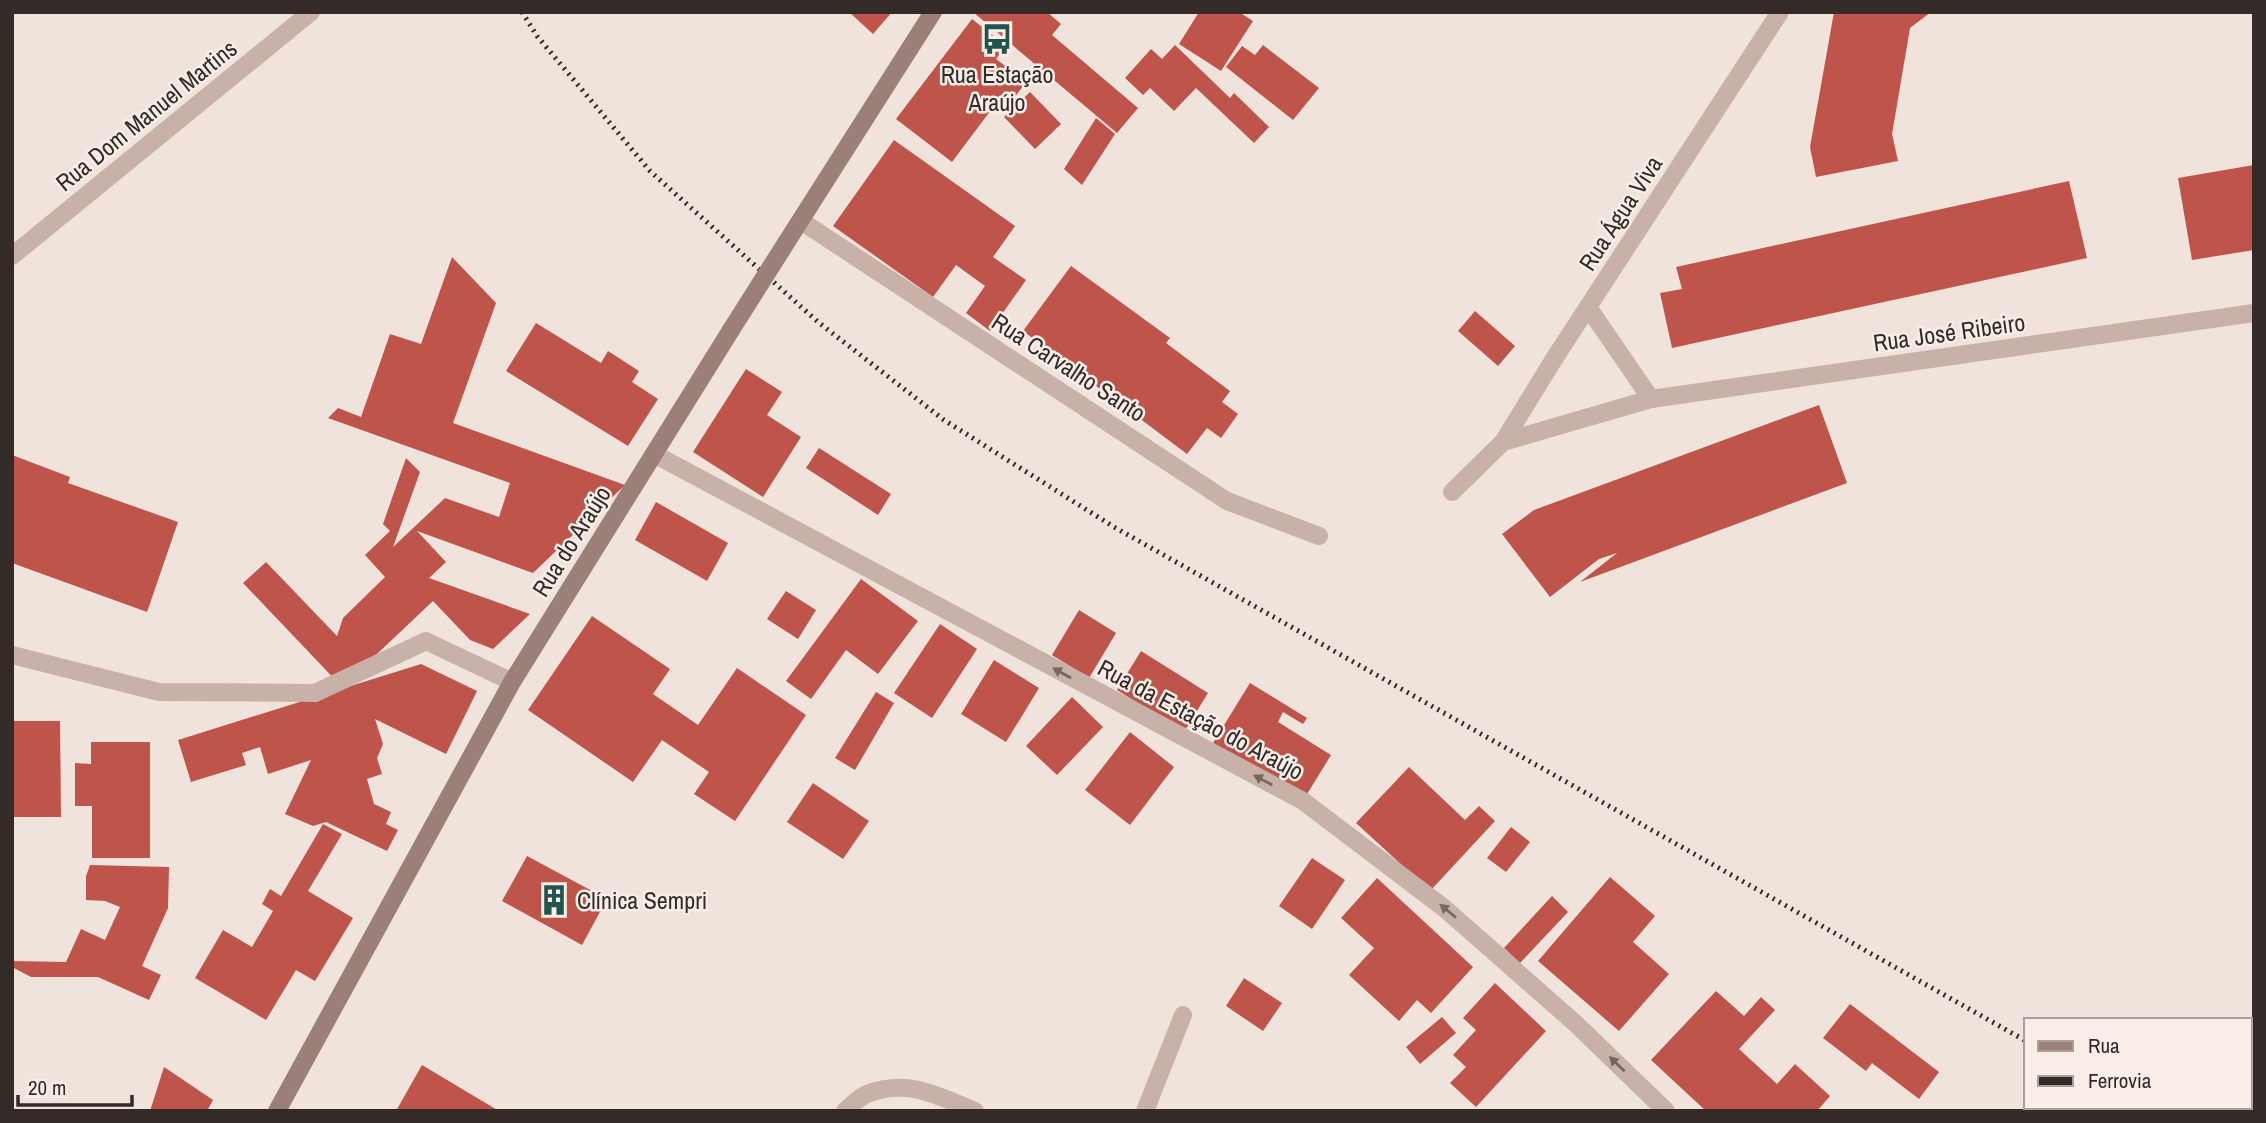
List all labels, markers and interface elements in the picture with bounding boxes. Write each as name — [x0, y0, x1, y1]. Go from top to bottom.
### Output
bus stop icon: Rua Estação Araújo — [980, 22, 1014, 56]
street label: Rua Dom Manuel Martins — [49, 32, 243, 198]
place label: Rua Estação Araújo — [941, 58, 1053, 118]
street label: Rua Água Viva — [1571, 149, 1669, 277]
street label: Rua Carvalho Santo — [986, 305, 1152, 429]
street label: Rua José Ribeiro — [1871, 305, 2027, 359]
street label: Rua do Araújo — [524, 480, 618, 602]
street label: Rua da Estação do Araújo — [1093, 651, 1309, 787]
one-way arrow — [1052, 667, 1072, 678]
one-way arrow — [1253, 774, 1273, 785]
building icon: Clínica Sempri — [537, 883, 571, 917]
place label: Clínica Sempri — [577, 884, 707, 916]
one-way arrow — [1439, 904, 1456, 919]
legend — [2024, 1018, 2252, 1109]
text: Rua — [2088, 1031, 2120, 1060]
one-way arrow — [1609, 1056, 1626, 1072]
scale bar — [18, 1064, 131, 1108]
text: Ferrovia — [2088, 1066, 2152, 1095]
text: 20 m — [28, 1073, 66, 1102]

